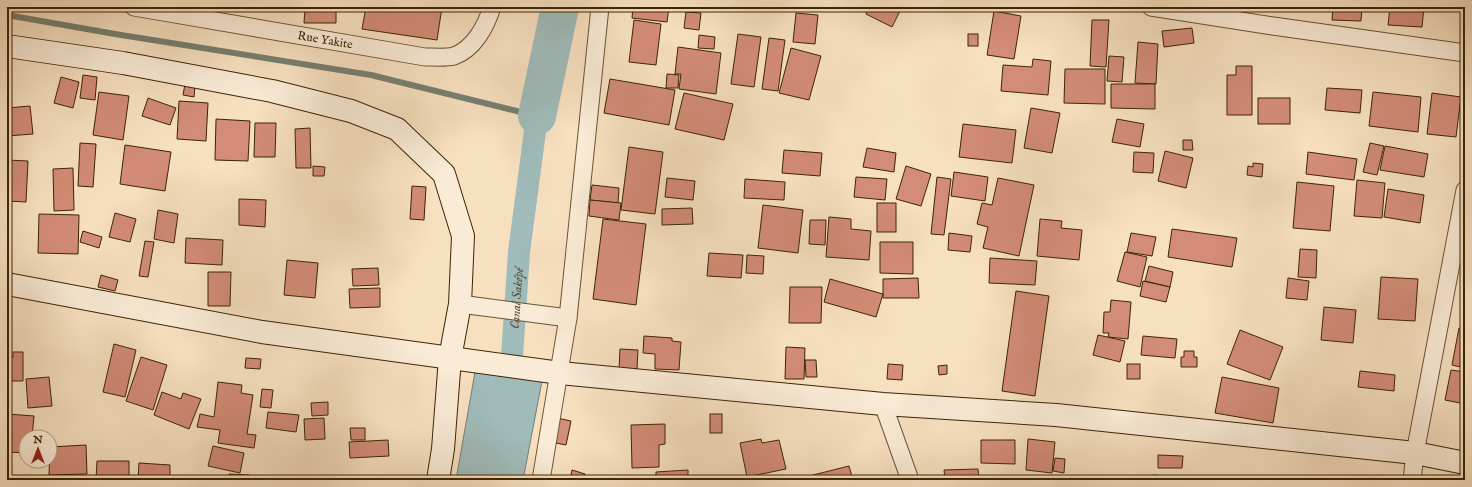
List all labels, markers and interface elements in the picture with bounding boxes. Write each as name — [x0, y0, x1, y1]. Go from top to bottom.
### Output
street label: Rue Yakite — [296, 28, 354, 53]
water label: Canal Saképé — [507, 264, 528, 330]
north arrow — [18, 429, 58, 469]
text: N — [32, 433, 43, 447]

